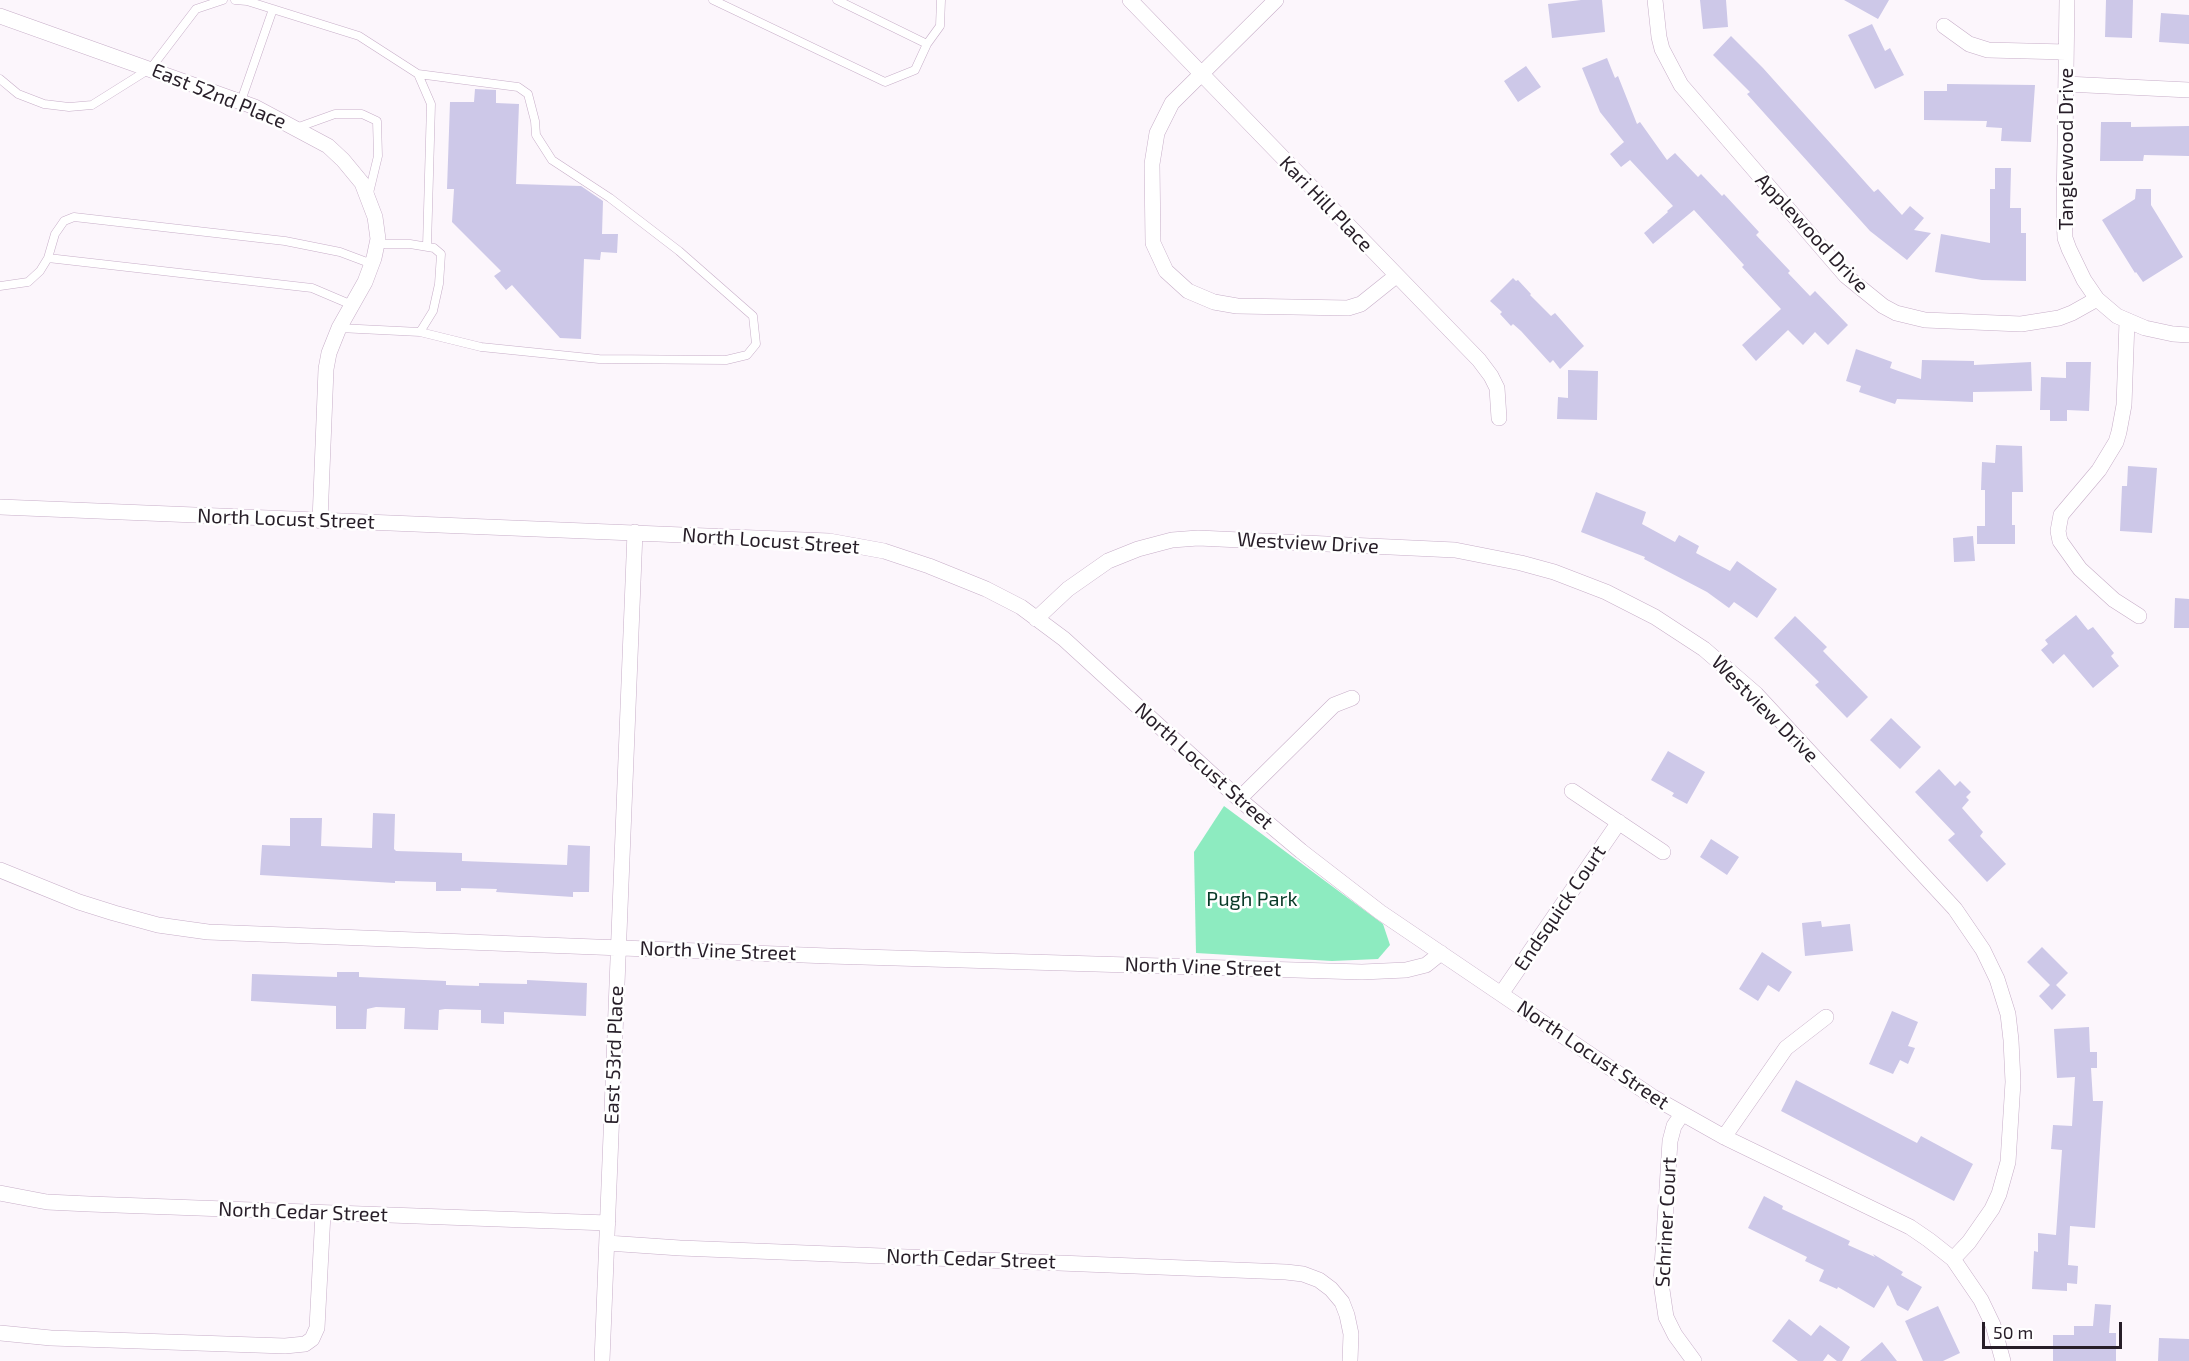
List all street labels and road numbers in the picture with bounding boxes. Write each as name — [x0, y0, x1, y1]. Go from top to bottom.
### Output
street label: East 52nd Place — [148, 58, 290, 134]
street label: Tanglewood Drive — [2054, 68, 2078, 230]
street label: Kari Hill Place — [1274, 151, 1378, 257]
street label: Applewood Drive — [1750, 168, 1874, 298]
street label: North Locust Street — [197, 504, 375, 534]
street label: North Locust Street — [681, 523, 861, 559]
street label: Westview Drive — [1237, 527, 1379, 559]
street label: Westview Drive — [1706, 650, 1824, 768]
street label: North Locust Street — [1130, 698, 1278, 834]
street label: Endsquick Court — [1509, 841, 1611, 975]
street label: North Vine Street — [639, 936, 797, 966]
street label: North Vine Street — [1124, 952, 1282, 982]
street label: East 53rd Place — [600, 985, 628, 1125]
street label: North Locust Street — [1513, 995, 1673, 1115]
street label: Schriner Court — [1651, 1156, 1681, 1288]
street label: North Cedar Street — [218, 1197, 388, 1227]
street label: North Cedar Street — [886, 1244, 1056, 1274]

